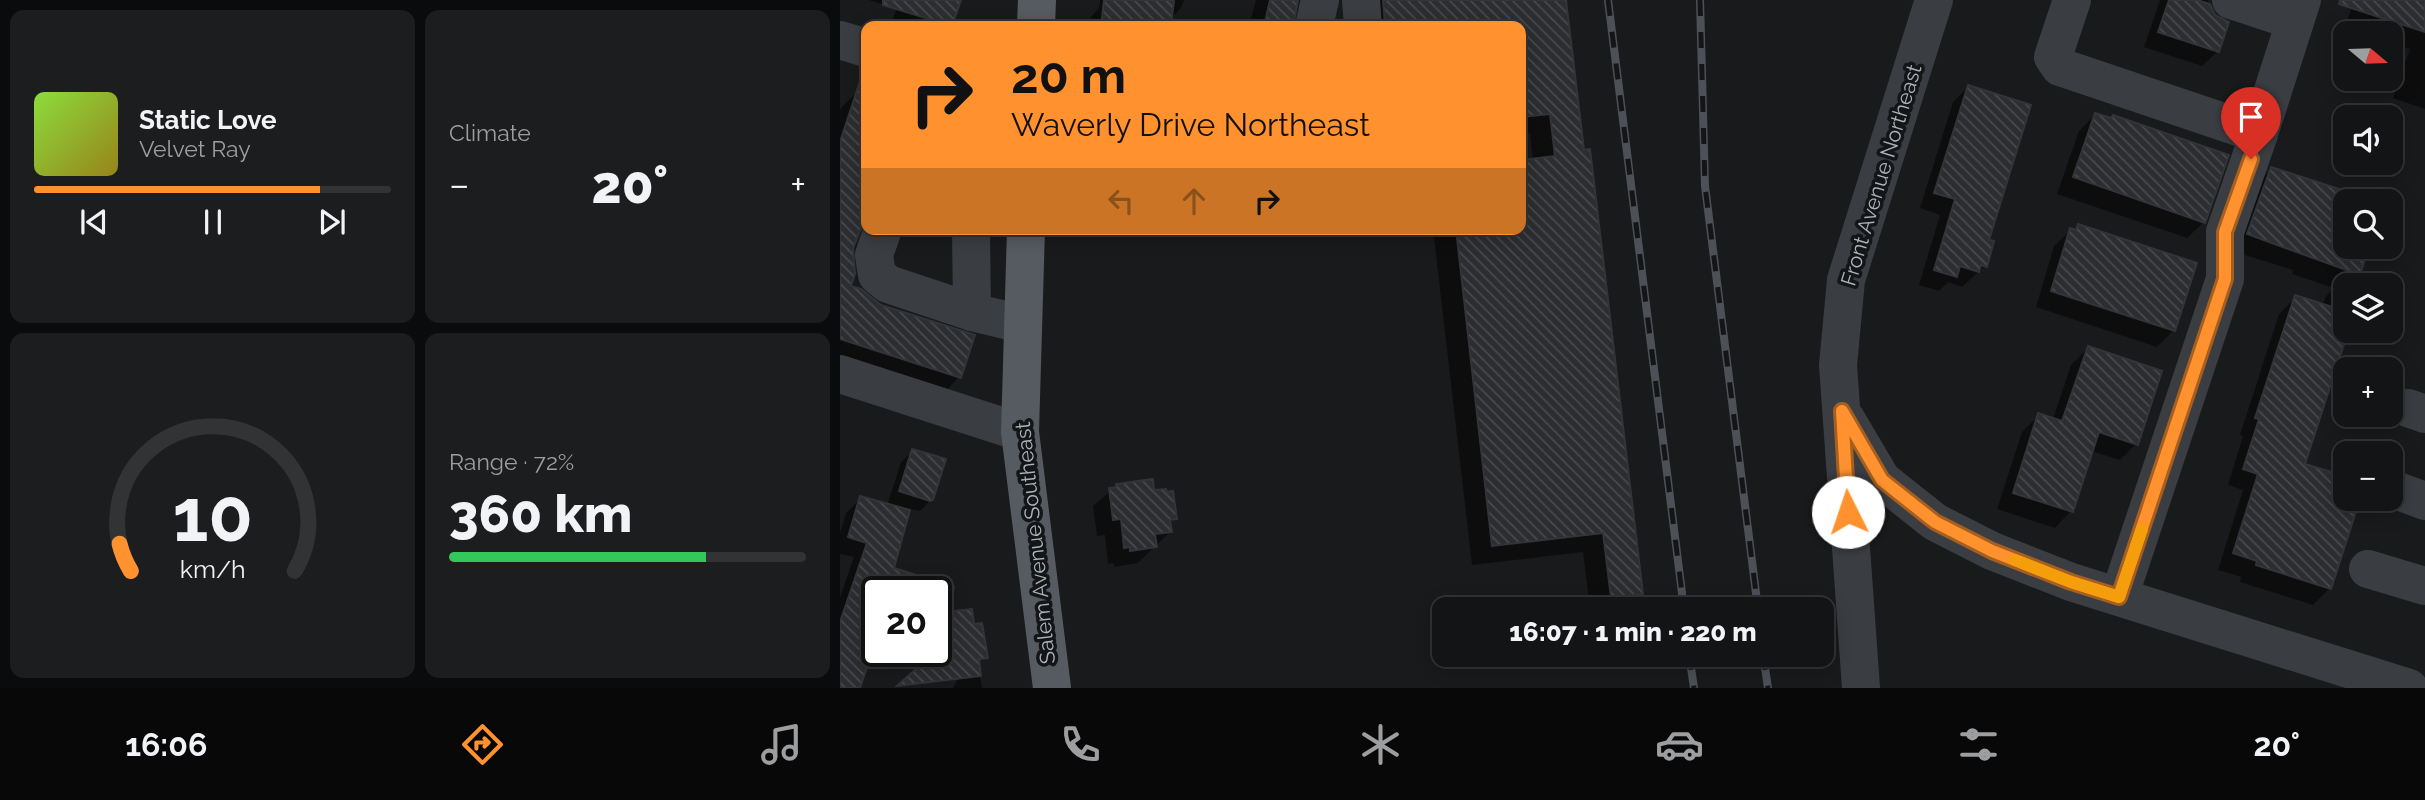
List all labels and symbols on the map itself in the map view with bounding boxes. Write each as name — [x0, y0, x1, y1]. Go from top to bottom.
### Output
north arrow — [2333, 21, 2403, 91]
street label: Front Avenue Northeast — [1835, 61, 1927, 289]
pin — [2221, 87, 2281, 159]
street label: Salem Avenue Southeast — [1010, 421, 1060, 665]
position arrow — [1811, 475, 1885, 549]
speed limit sign: 20 — [861, 576, 952, 667]

